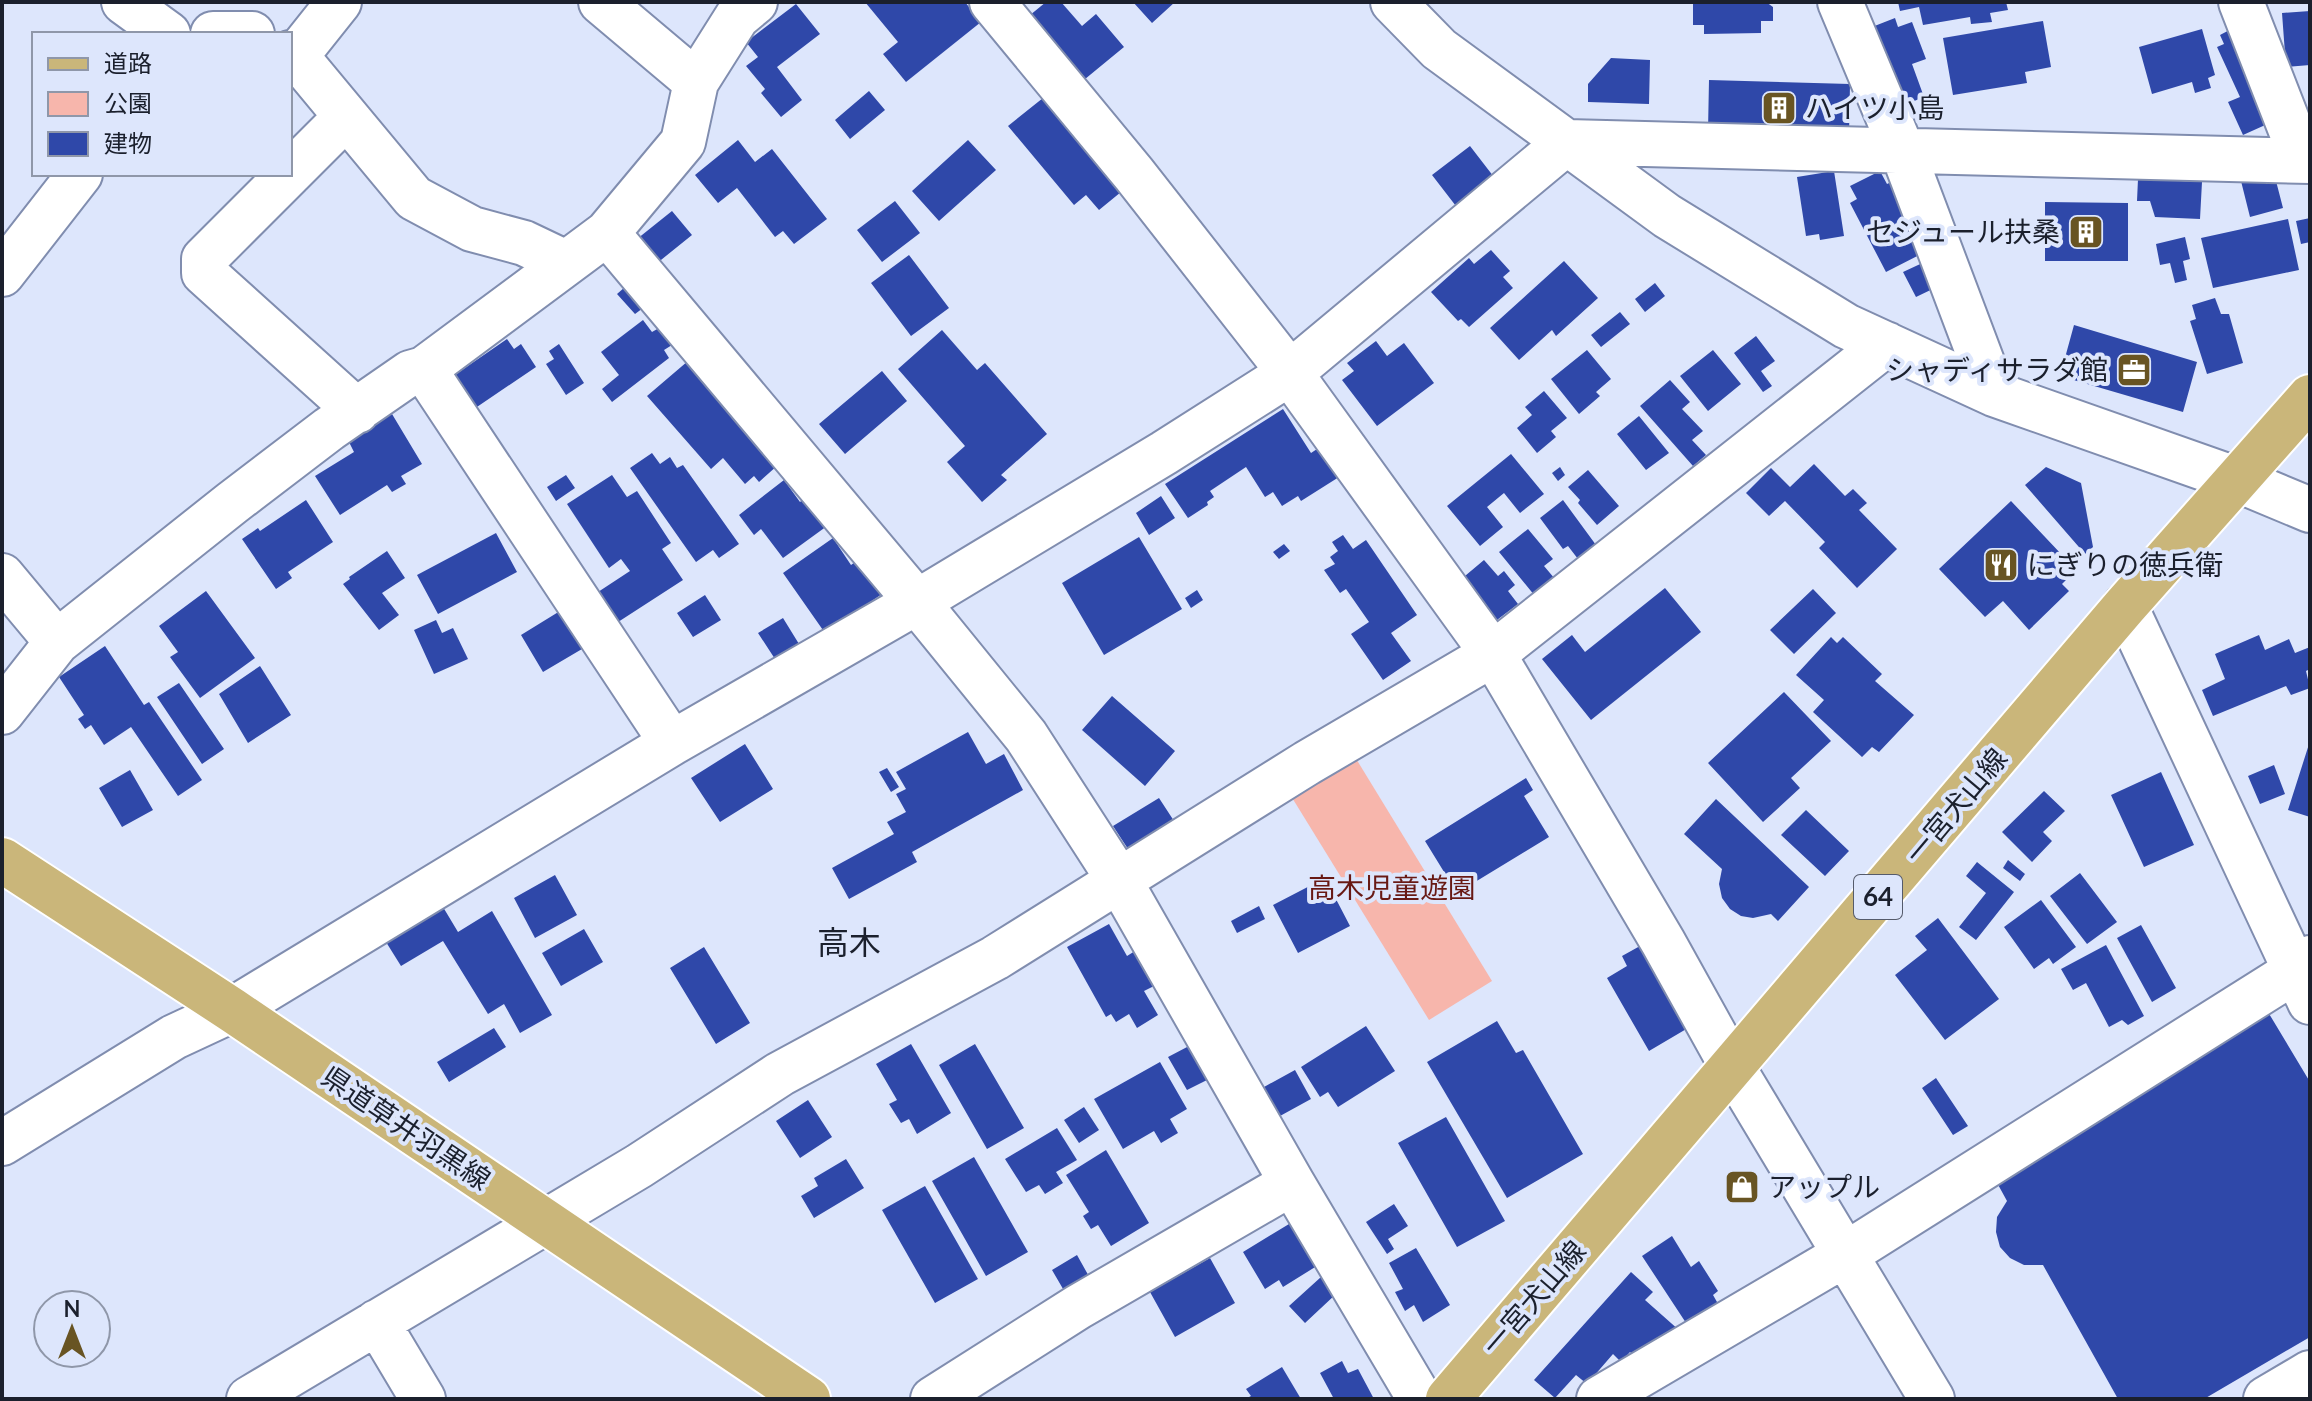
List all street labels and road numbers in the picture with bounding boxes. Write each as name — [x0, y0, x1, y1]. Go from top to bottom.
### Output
street label: 一宮犬山線 — [1897, 741, 2013, 870]
road number: 64 — [1854, 875, 1902, 919]
street label: 県道草井羽黒線 — [316, 1058, 497, 1196]
street label: 一宮犬山線 — [1474, 1233, 1592, 1361]

